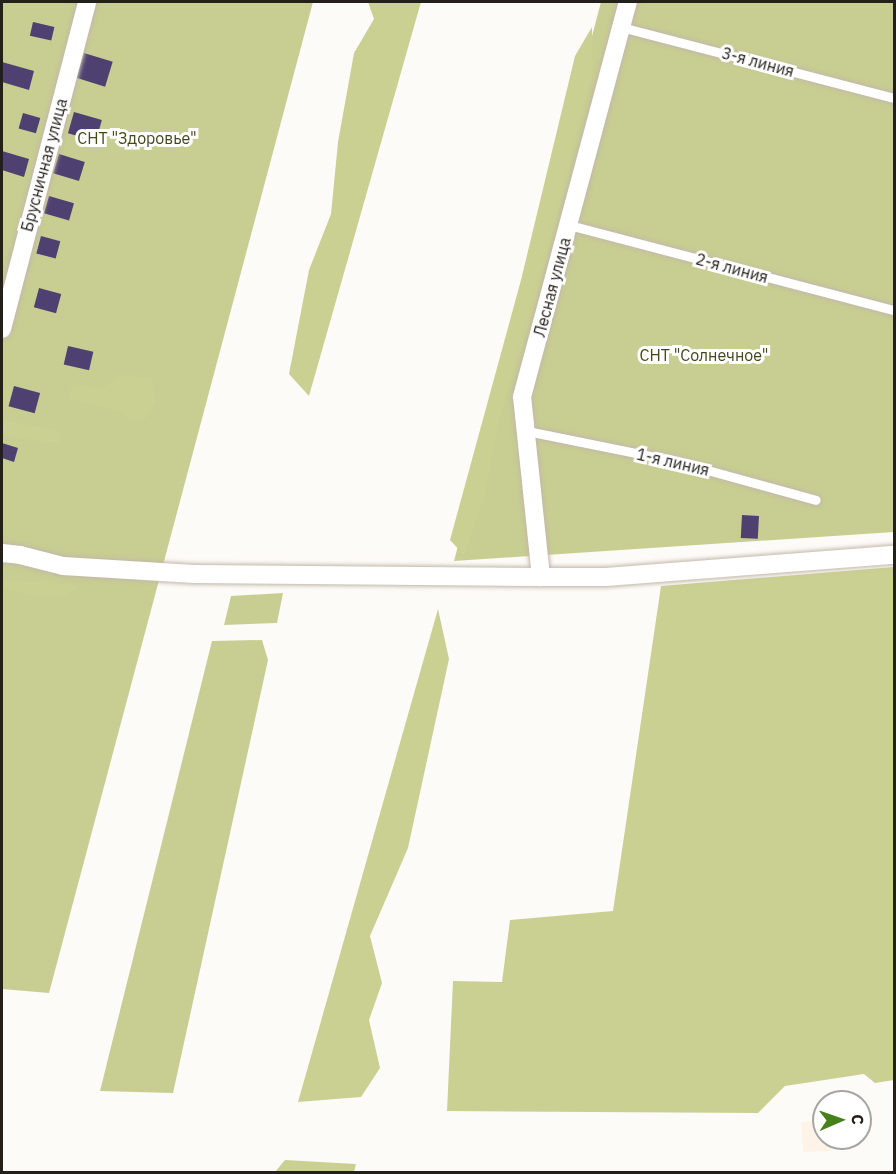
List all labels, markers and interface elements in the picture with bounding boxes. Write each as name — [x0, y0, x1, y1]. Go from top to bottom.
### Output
street label: 3-я линия — [720, 43, 796, 81]
street label: Брусничная улица — [17, 96, 71, 234]
park label: СНТ "Здоровье" — [77, 128, 197, 148]
street label: Лесная улица — [529, 235, 575, 339]
street label: 2-я линия — [694, 249, 770, 287]
park label: СНТ "Солнечное" — [640, 345, 768, 365]
street label: 1-я линия — [635, 444, 711, 480]
north arrow — [812, 1090, 872, 1150]
text: С — [848, 1114, 868, 1125]

